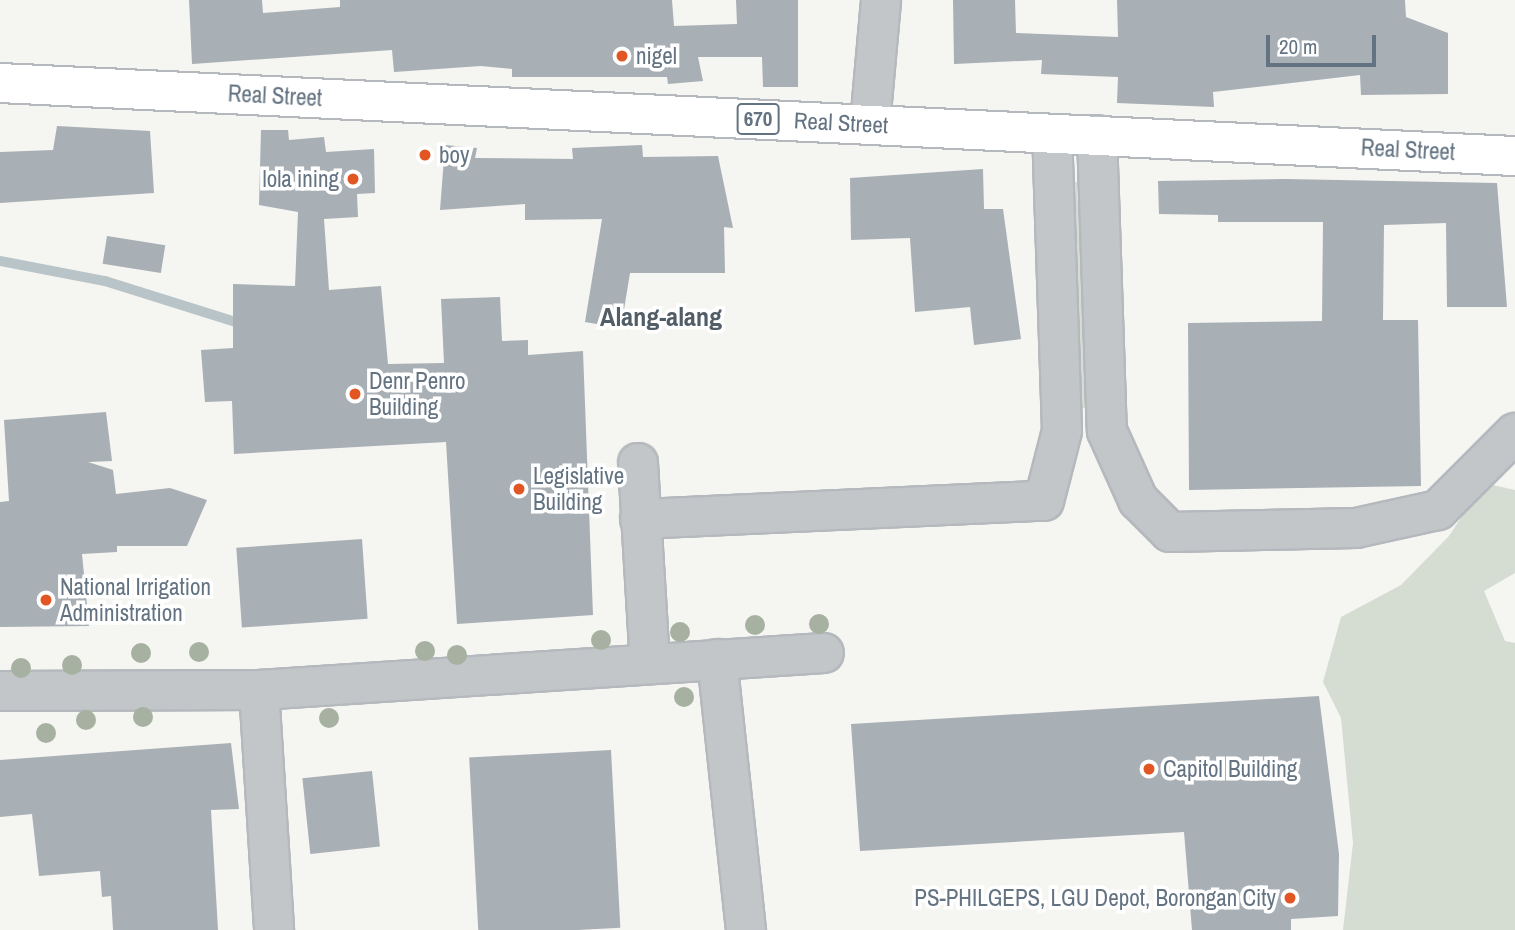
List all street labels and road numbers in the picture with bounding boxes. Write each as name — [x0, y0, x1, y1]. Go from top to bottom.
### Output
street label: Real Street — [227, 80, 323, 112]
road number: 670 — [735, 102, 781, 136]
street label: Real Street — [793, 107, 889, 139]
street label: Real Street — [1360, 134, 1456, 166]

